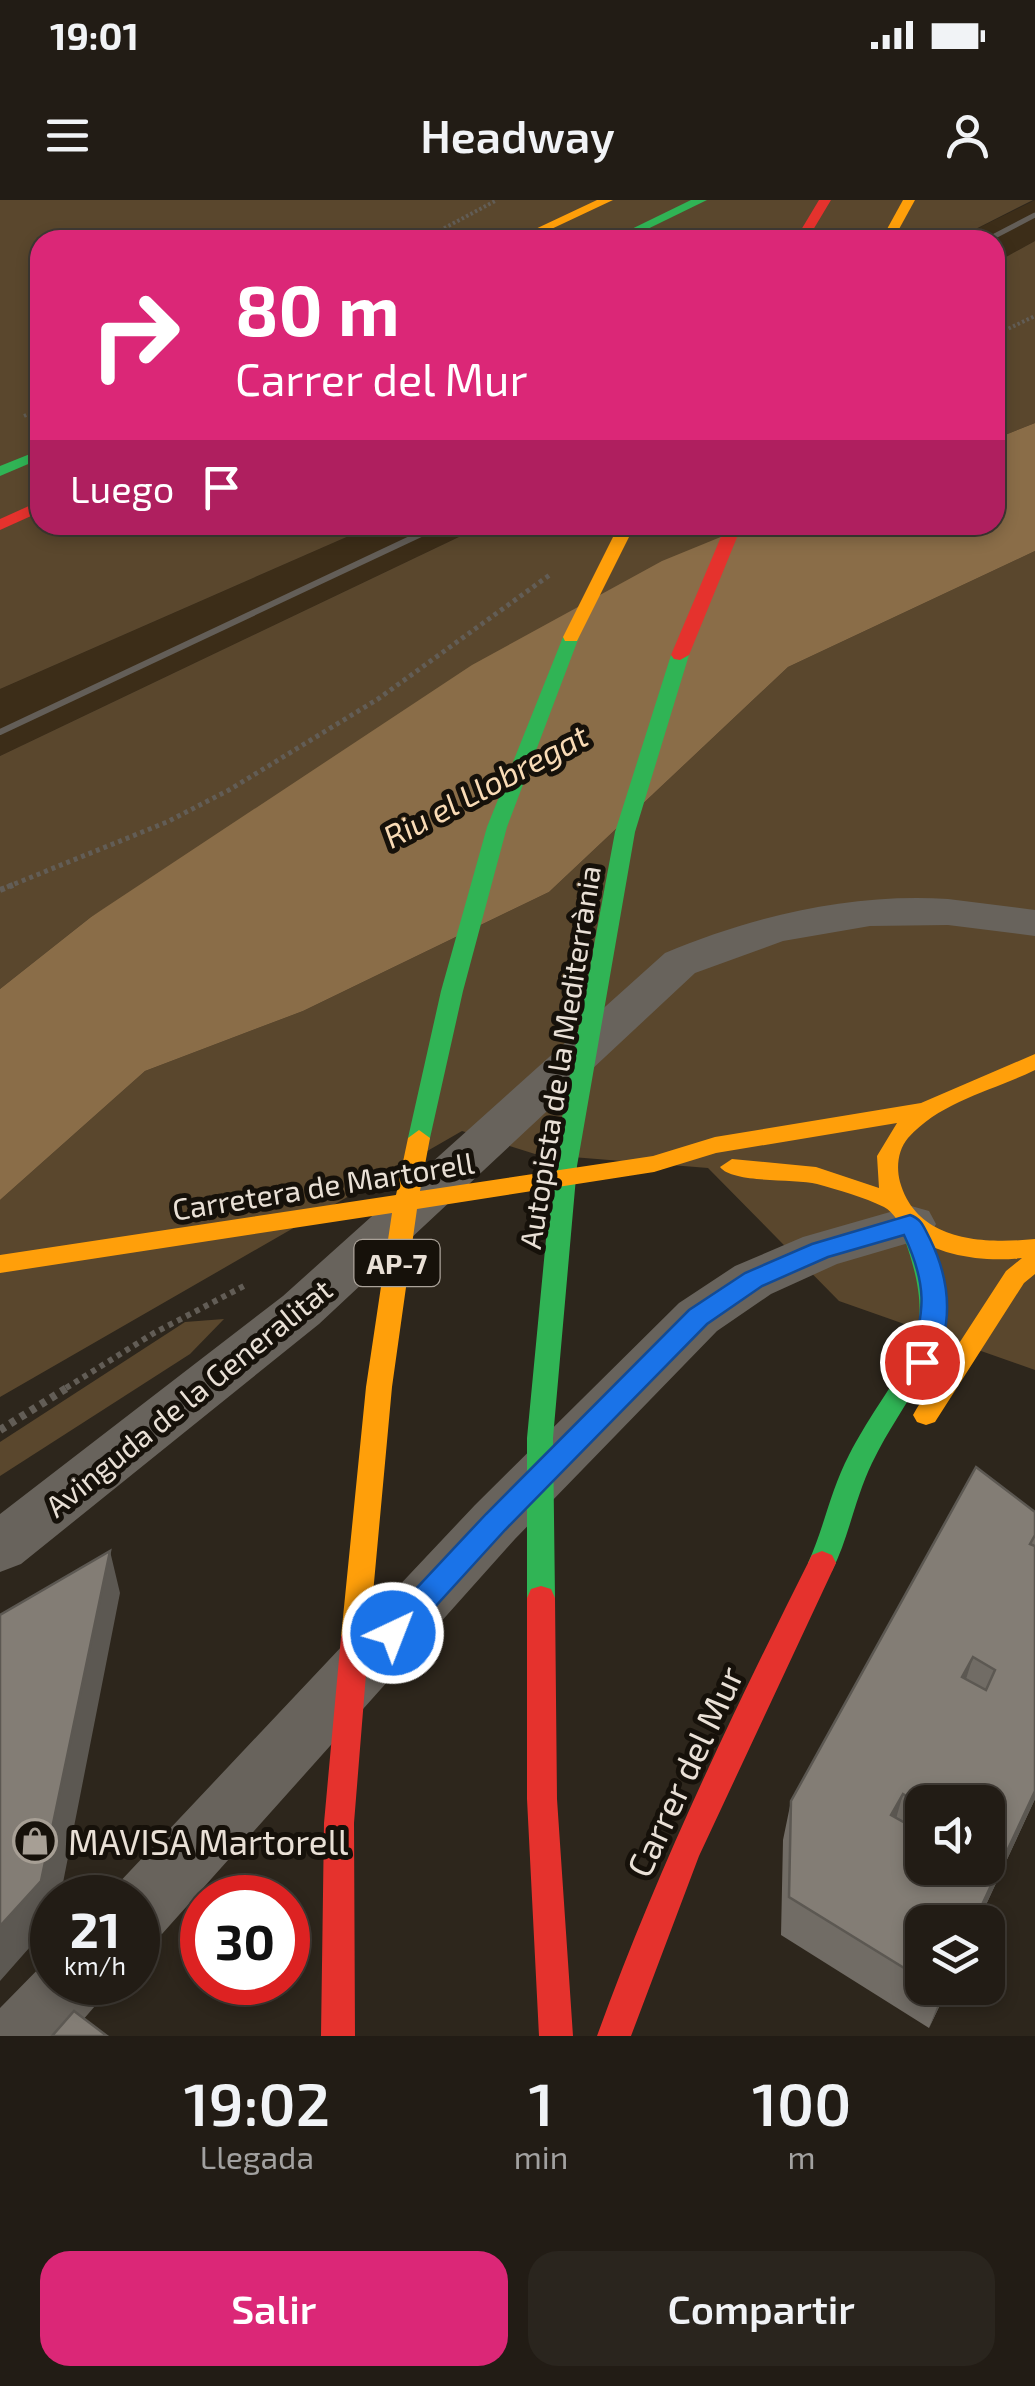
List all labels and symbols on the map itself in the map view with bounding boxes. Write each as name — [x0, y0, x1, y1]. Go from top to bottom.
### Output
water label: Riu el Llobregat — [376, 715, 595, 856]
street label: Autopista de la Mediterrània — [511, 863, 607, 1251]
street label: Carretera de Martorell — [170, 1143, 476, 1227]
road number: AP-7 — [354, 1240, 440, 1286]
street label: Avinguda de la Generalitat — [38, 1270, 338, 1524]
pin — [880, 1320, 965, 1405]
position arrow — [341, 1581, 445, 1685]
street label: Carrer del Mur — [617, 1659, 751, 1883]
shop icon: MAVISA Martorell — [12, 1818, 58, 1864]
place label: MAVISA Martorell — [68, 1820, 349, 1862]
speed limit sign: 30 — [180, 1875, 310, 2005]

